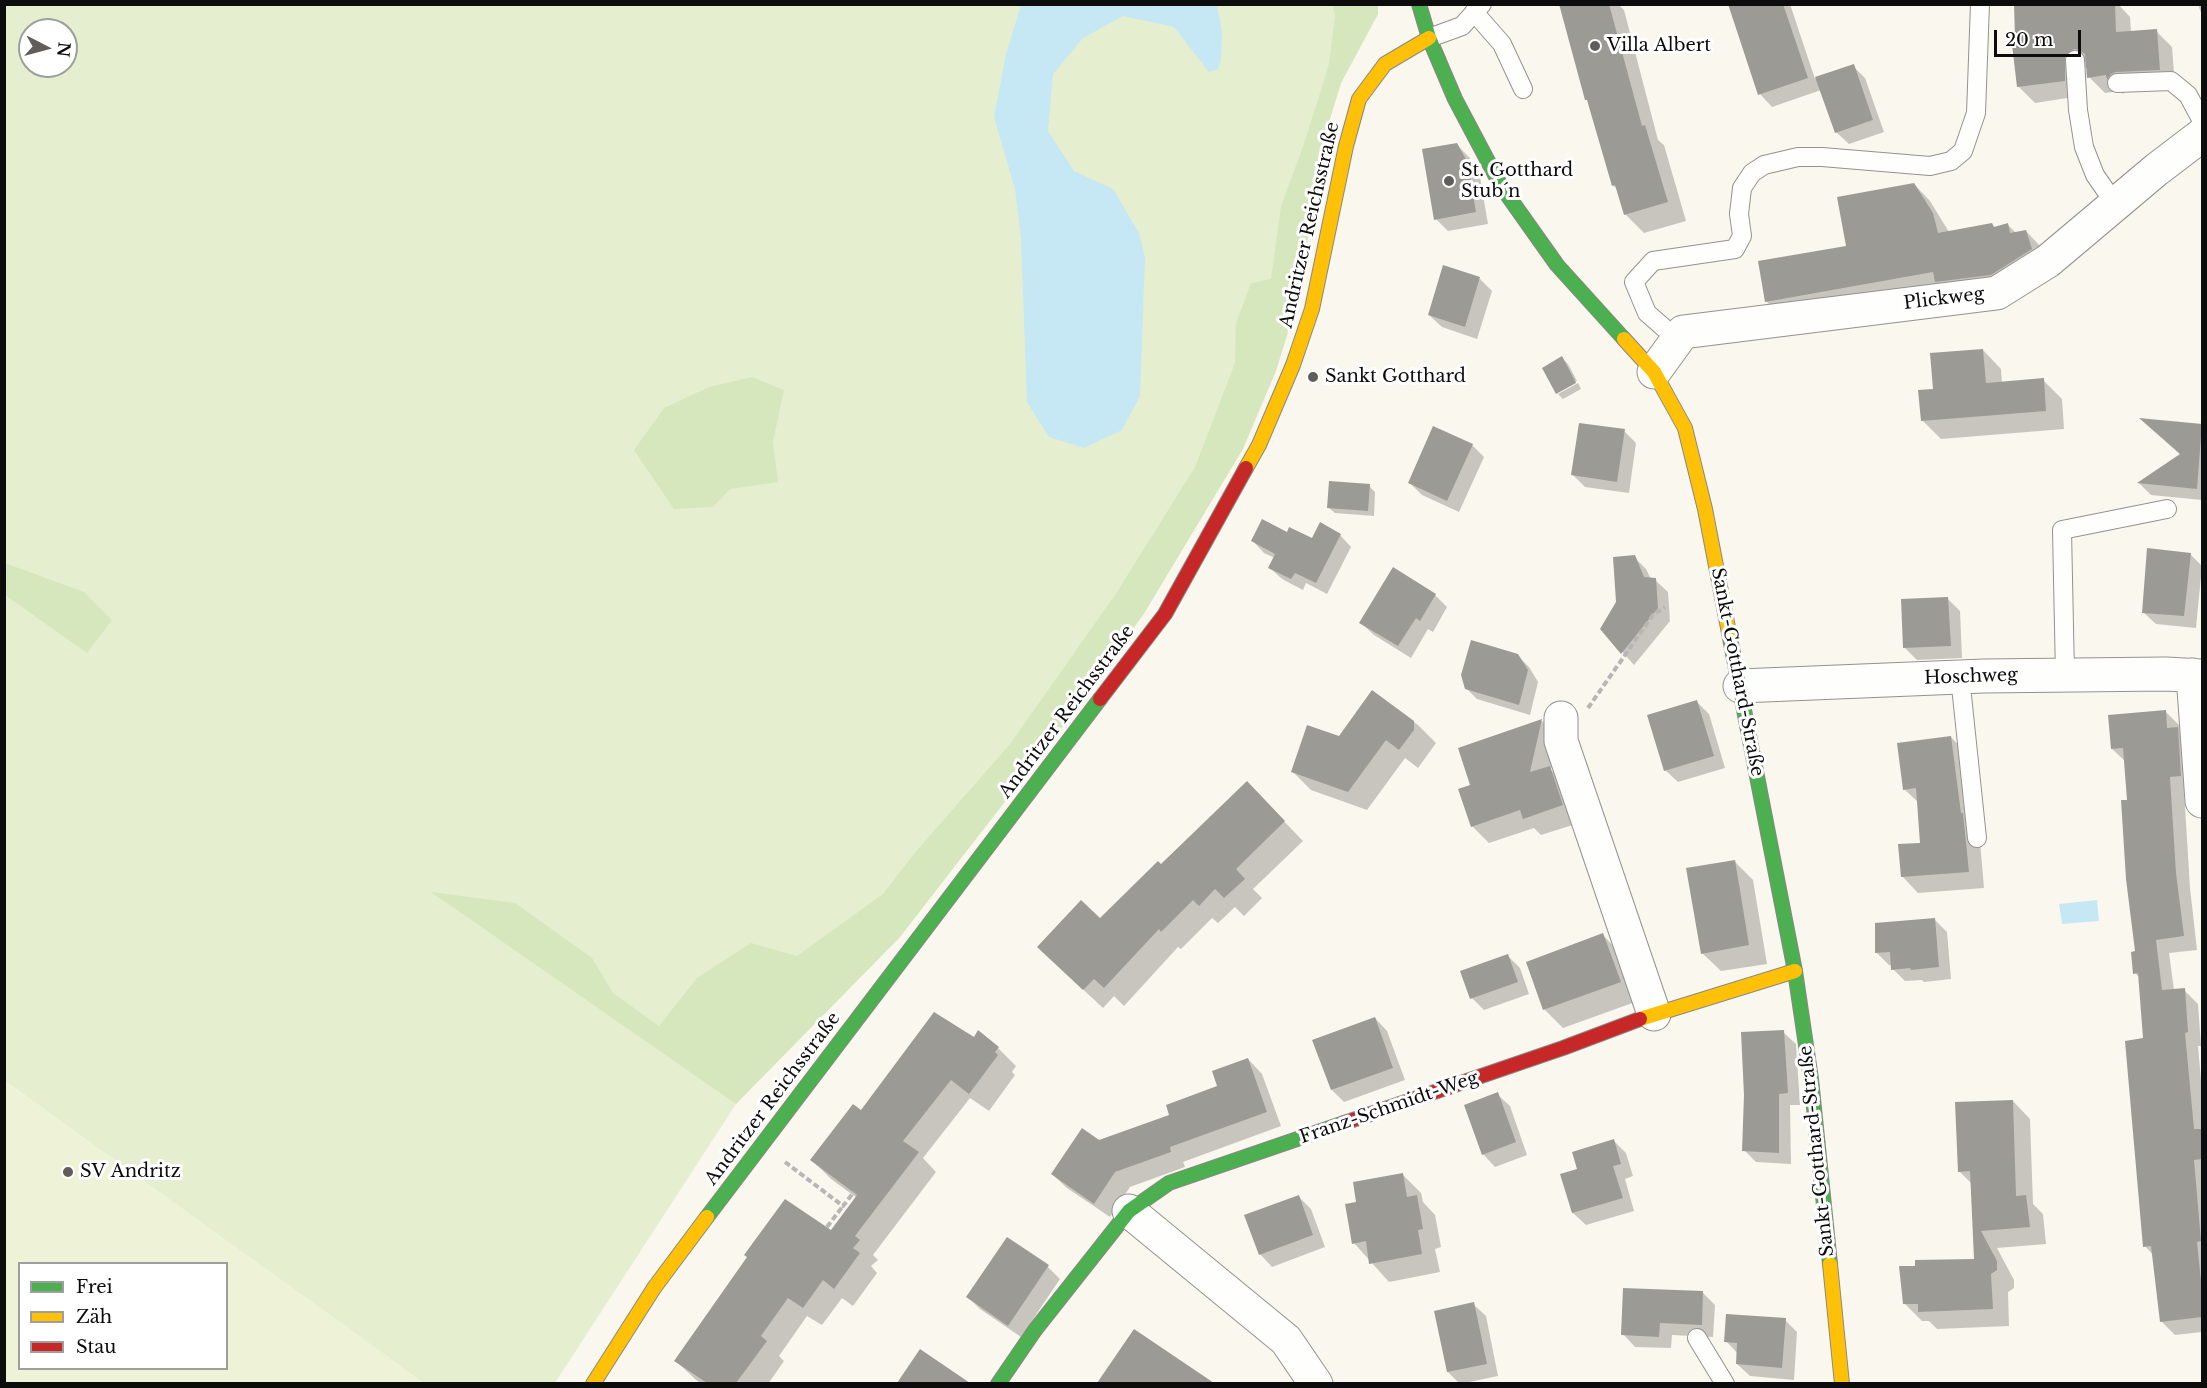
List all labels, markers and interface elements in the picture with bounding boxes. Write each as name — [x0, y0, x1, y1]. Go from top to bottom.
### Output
north arrow — [18, 18, 78, 78]
scale bar — [1997, 18, 2084, 56]
text: 20 m — [2005, 29, 2053, 51]
place label: Villa Albert — [1607, 35, 1711, 57]
marker: Villa Albert — [1588, 39, 1602, 53]
text: N — [53, 41, 75, 58]
street label: Andritzer Reichsstraße — [1276, 120, 1344, 330]
place label: St. Gotthard Stub´n — [1461, 160, 1573, 202]
marker: St. Gotthard Stub´n — [1442, 174, 1456, 188]
street label: Plickweg — [1902, 283, 1986, 315]
place label: Sankt Gotthard — [1325, 366, 1466, 388]
marker: Sankt Gotthard — [1306, 370, 1320, 384]
street label: Sankt-Gotthard-Straße — [1706, 566, 1768, 778]
street label: Andritzer Reichsstraße — [995, 621, 1139, 803]
street label: Hoschweg — [1924, 665, 2018, 689]
street label: Andritzer Reichsstraße — [701, 1008, 845, 1190]
street label: Sankt-Gotthard-Straße — [1795, 1044, 1839, 1258]
street label: Franz-Schmidt-Weg — [1297, 1067, 1481, 1149]
place label: SV Andritz — [80, 1161, 181, 1183]
marker: SV Andritz — [61, 1165, 75, 1179]
legend — [18, 1262, 228, 1370]
text: Frei — [76, 1276, 113, 1298]
text: Zäh — [76, 1306, 112, 1328]
text: Stau — [76, 1336, 116, 1358]

